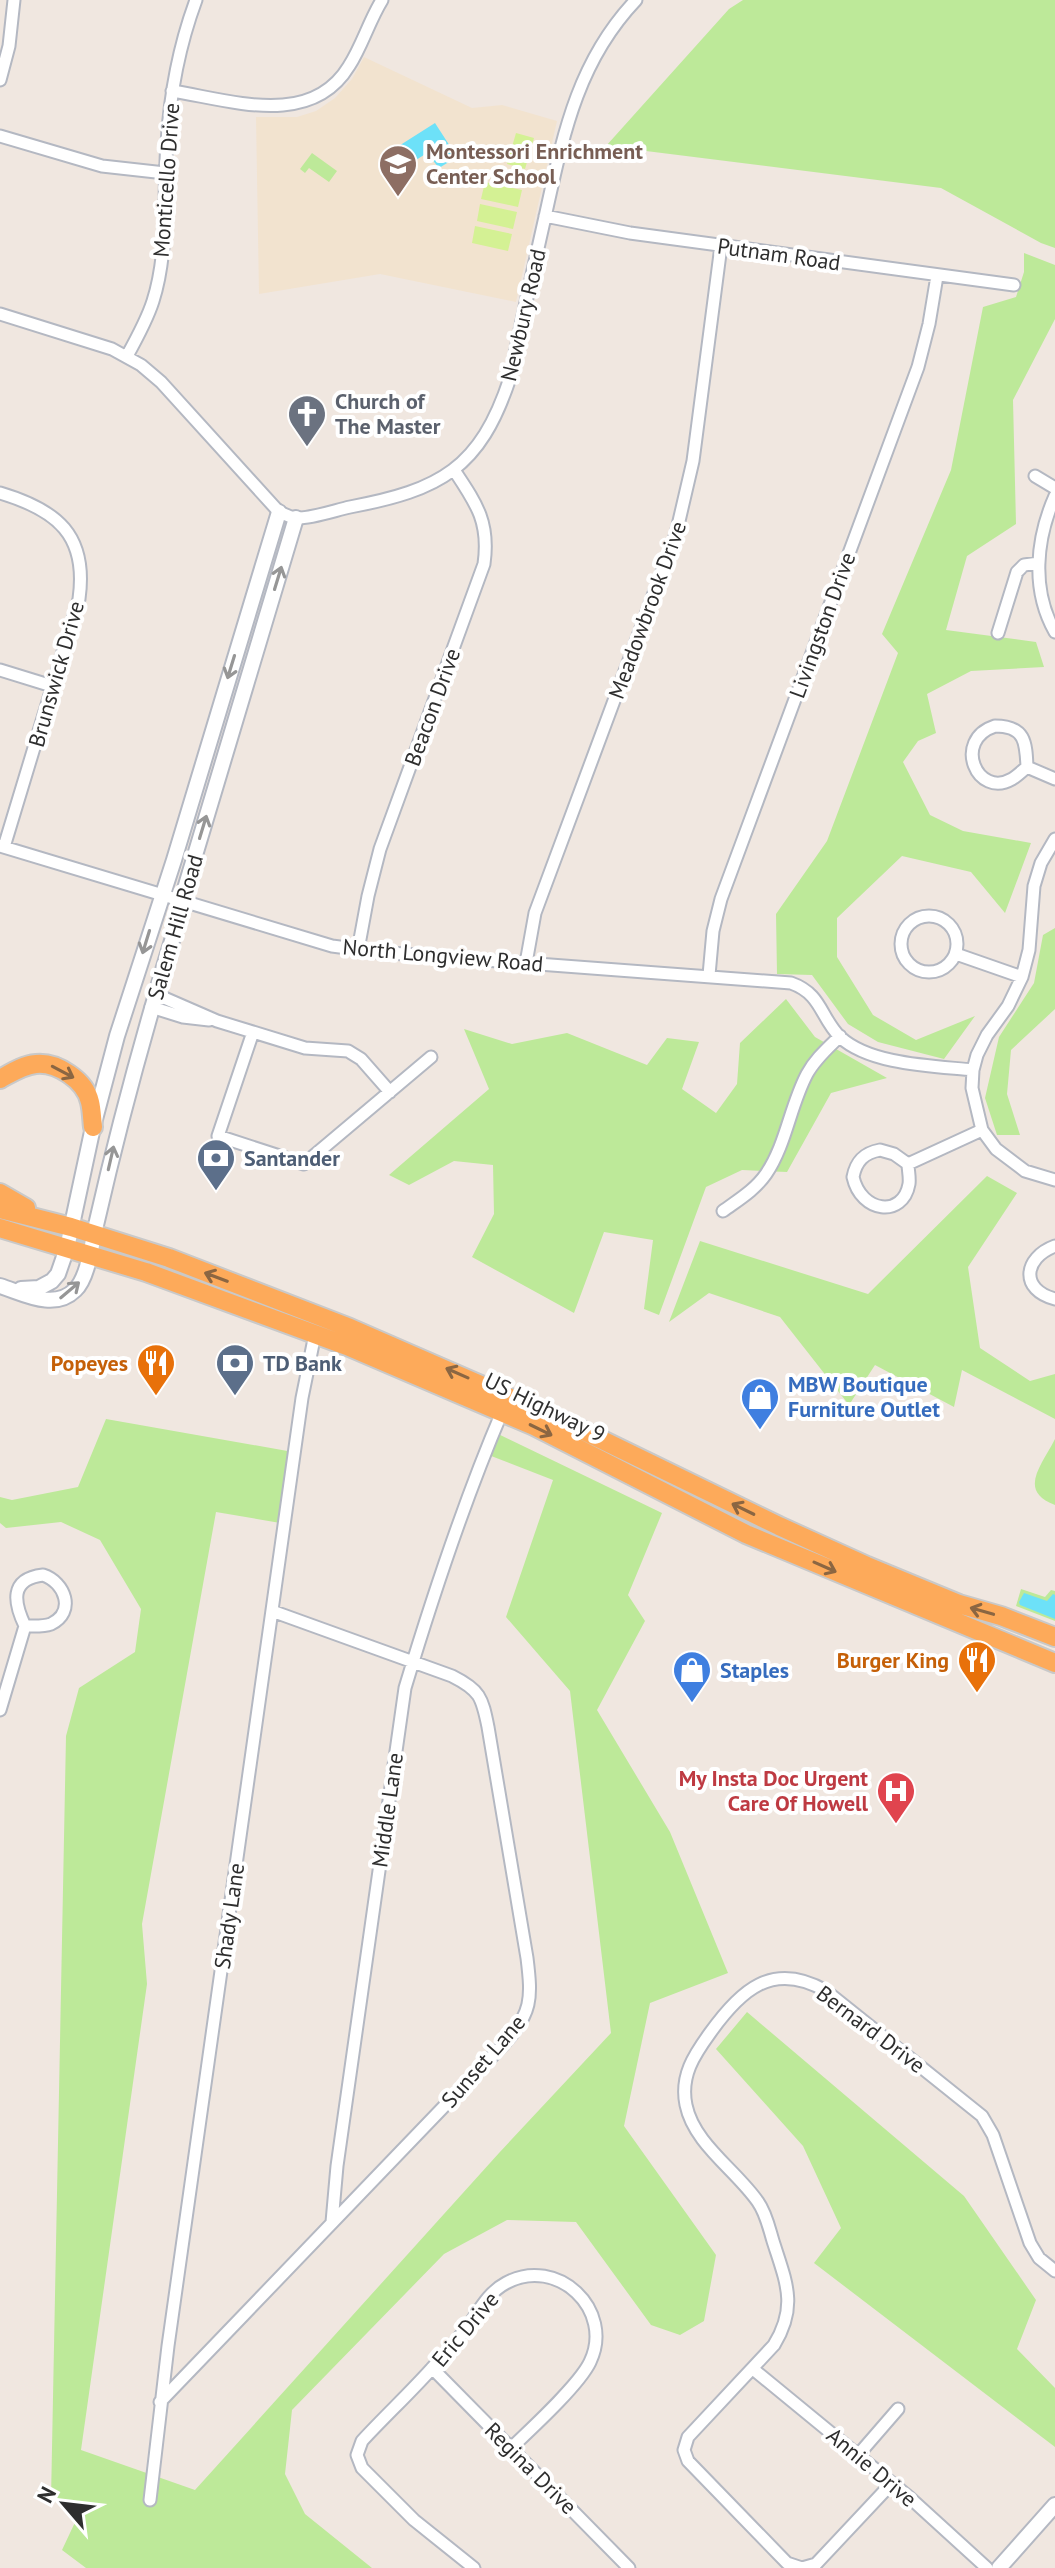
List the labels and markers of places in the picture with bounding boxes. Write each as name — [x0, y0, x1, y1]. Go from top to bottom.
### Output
place label: Montessori Enrichment Center School — [426, 137, 643, 190]
school or university icon: Montessori Enrichment Center School — [377, 143, 419, 198]
place label: Church of The Master — [335, 387, 441, 440]
church icon: Church of The Master — [286, 393, 328, 448]
bank icon: Santander — [195, 1137, 237, 1192]
place label: Santander — [244, 1144, 340, 1172]
restaurant icon: Popeyes — [135, 1342, 177, 1397]
bank icon: TD Bank — [214, 1342, 256, 1397]
place label: Popeyes — [51, 1349, 128, 1377]
place label: TD Bank — [263, 1349, 342, 1377]
place label: MBW Boutique Furniture Outlet — [788, 1370, 940, 1423]
shop icon: MBW Boutique Furniture Outlet — [739, 1376, 781, 1431]
restaurant icon: Burger King — [956, 1639, 998, 1694]
place label: Burger King — [837, 1646, 949, 1674]
shop icon: Staples — [671, 1649, 713, 1704]
place label: Staples — [720, 1656, 789, 1684]
place label: My Insta Doc Urgent Care Of Howell — [679, 1764, 869, 1817]
hospital icon: My Insta Doc Urgent Care Of Howell — [875, 1770, 917, 1825]

